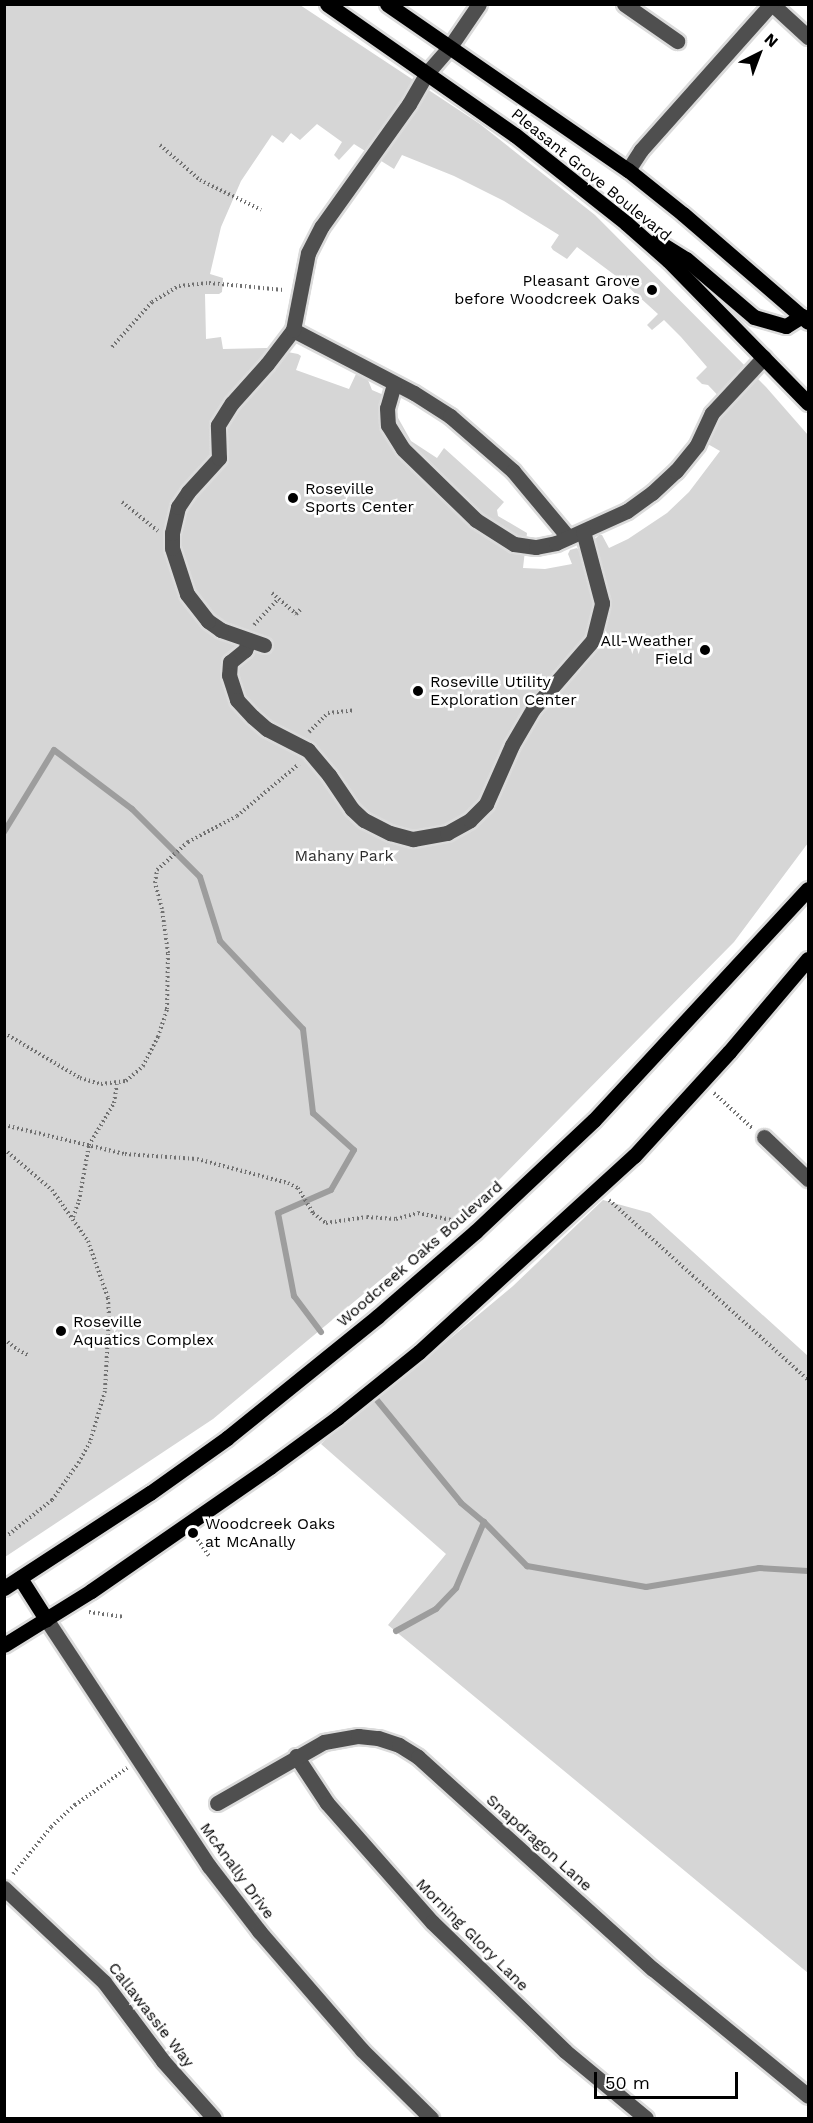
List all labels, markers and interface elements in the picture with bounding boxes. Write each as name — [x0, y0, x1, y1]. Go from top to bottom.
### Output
north arrow — [729, 24, 789, 84]
text: N — [761, 29, 782, 51]
street label: Pleasant Grove Boulevard — [507, 105, 675, 245]
place label: Pleasant Grove before Woodcreek Oaks — [454, 271, 640, 309]
marker: Pleasant Grove before Woodcreek Oaks — [645, 283, 659, 297]
place label: Roseville Sports Center — [305, 479, 414, 517]
marker: Roseville Sports Center — [286, 491, 300, 505]
place label: All-Weather Field — [601, 631, 693, 669]
marker: All-Weather Field — [698, 643, 712, 657]
place label: Roseville Utility Exploration Center — [430, 672, 577, 710]
marker: Roseville Utility Exploration Center — [411, 684, 425, 698]
park label: Mahany Park — [294, 846, 394, 866]
street label: Woodcreek Oaks Boulevard — [333, 1177, 507, 1331]
place label: Roseville Aquatics Complex — [73, 1312, 214, 1350]
marker: Roseville Aquatics Complex — [54, 1324, 68, 1338]
place label: Woodcreek Oaks at McAnally — [205, 1514, 336, 1552]
marker: Woodcreek Oaks at McAnally — [186, 1526, 200, 1540]
street label: Snapdragon Lane — [482, 1790, 596, 1896]
street label: McAnally Drive — [195, 1819, 279, 1923]
street label: Morning Glory Lane — [412, 1875, 532, 1995]
street label: Callawassie Way — [104, 1959, 198, 2071]
scale bar — [597, 2060, 741, 2098]
text: 50 m — [605, 2072, 650, 2093]

